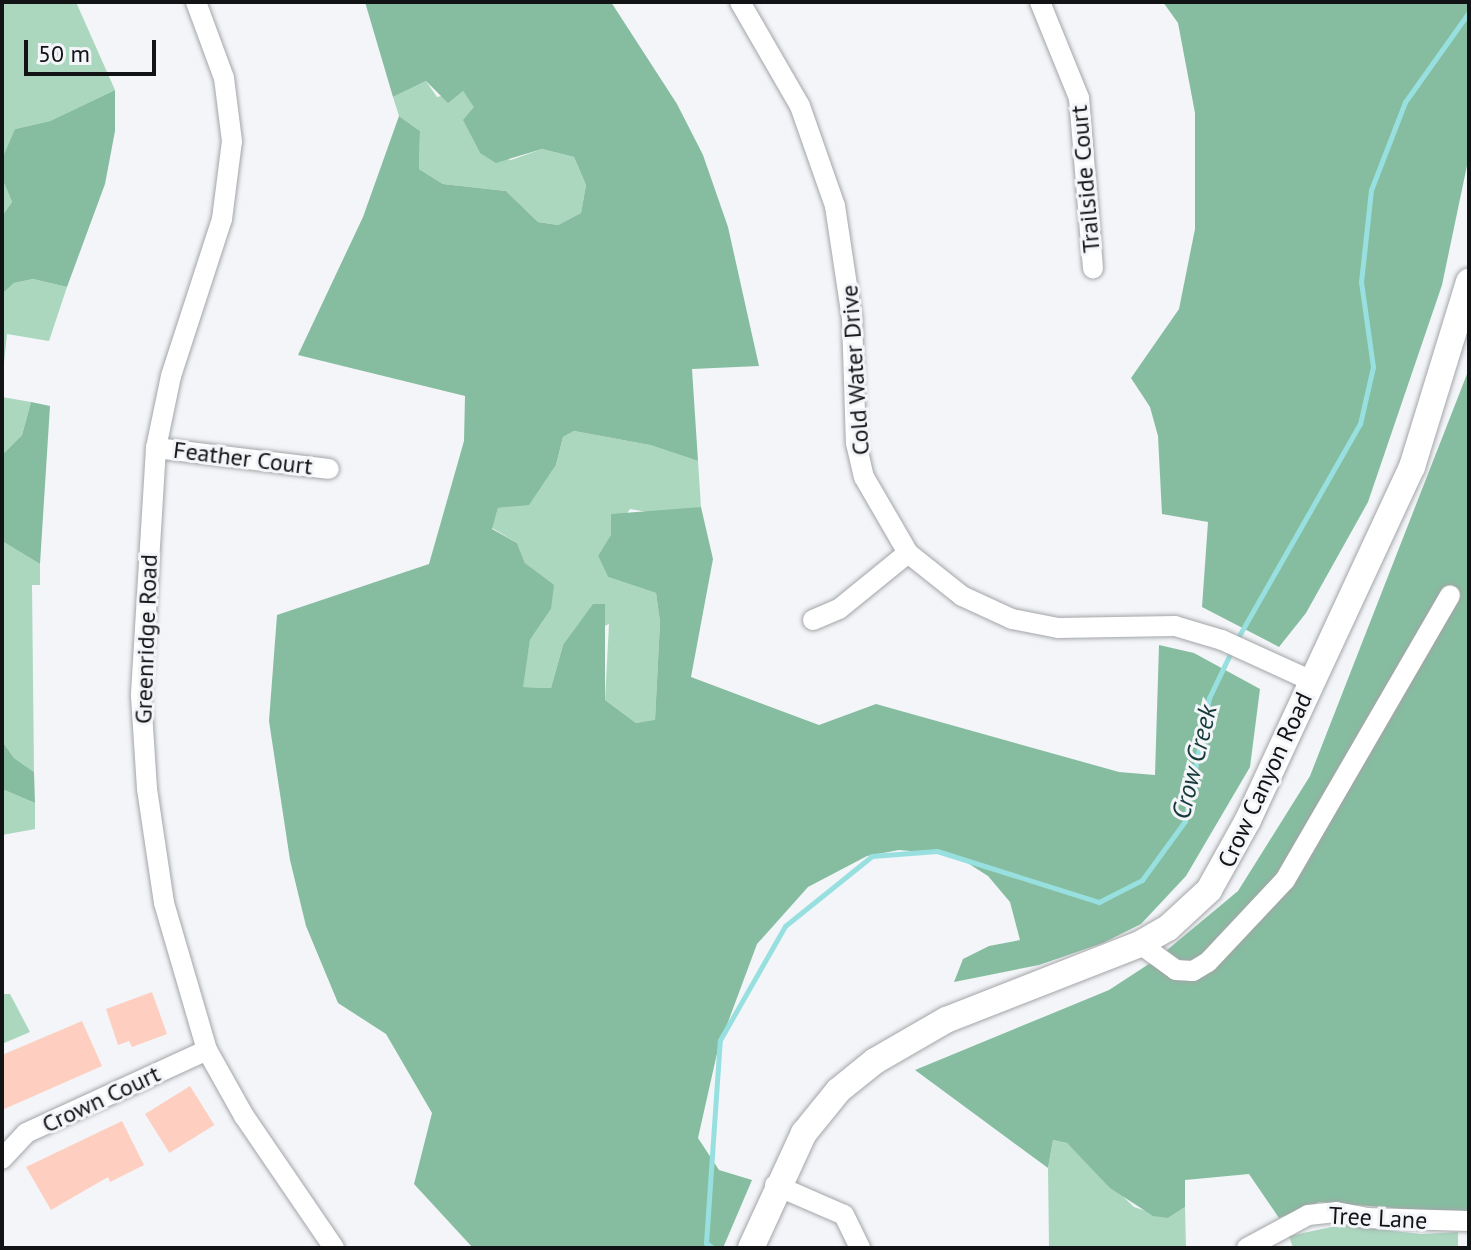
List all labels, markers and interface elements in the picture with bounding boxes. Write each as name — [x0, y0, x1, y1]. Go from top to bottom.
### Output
scale bar — [28, 24, 160, 74]
text: 50 m — [38, 38, 90, 69]
street label: Trailside Court — [1064, 104, 1106, 254]
street label: Cold Water Drive — [835, 284, 875, 456]
street label: Feather Court — [172, 435, 314, 481]
street label: Greenridge Road — [129, 554, 163, 724]
street label: Crow Canyon Road — [1212, 688, 1318, 872]
water label: Crow Creek — [1165, 701, 1223, 823]
street label: Crown Court — [37, 1059, 165, 1139]
street label: Tree Lane — [1328, 1201, 1428, 1235]

